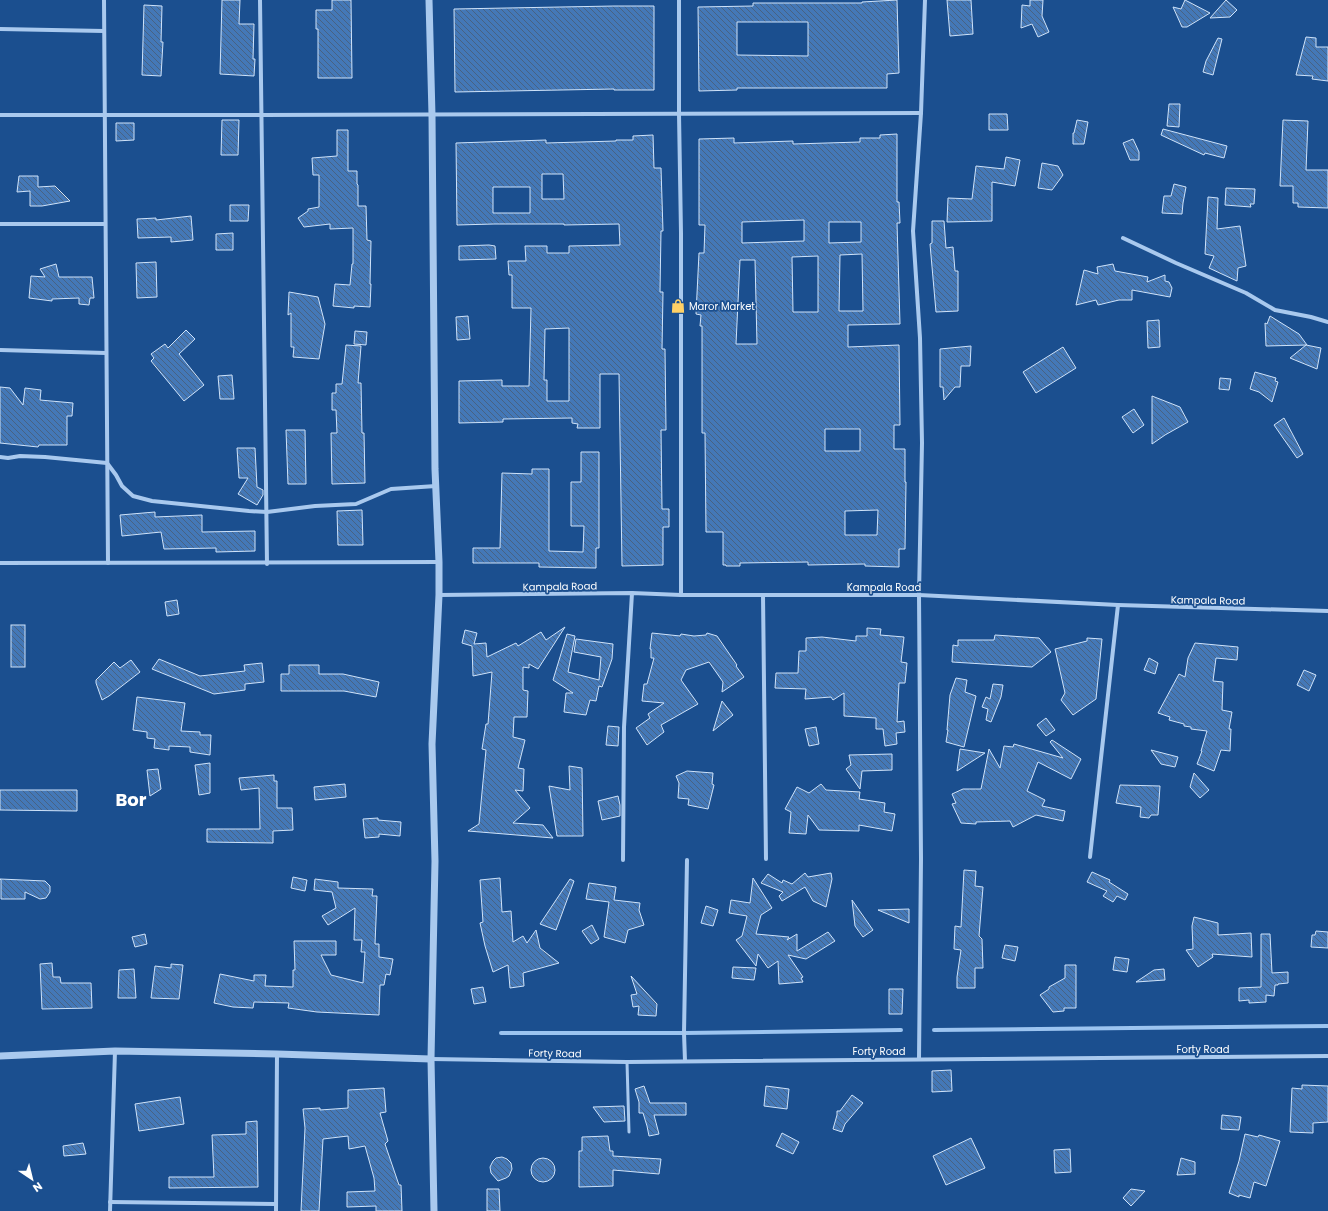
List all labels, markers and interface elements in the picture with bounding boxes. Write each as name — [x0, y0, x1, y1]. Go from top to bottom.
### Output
shop icon: Maror Market — [670, 298, 686, 314]
place label: Maror Market — [689, 299, 755, 314]
street label: Kampala Road — [523, 578, 597, 595]
street label: Kampala Road — [847, 580, 921, 595]
street label: Kampala Road — [1171, 592, 1245, 609]
district label: Bor — [115, 787, 147, 812]
street label: Forty Road — [1176, 1042, 1230, 1057]
street label: Forty Road — [852, 1044, 906, 1059]
street label: Forty Road — [528, 1046, 582, 1061]
north arrow — [12, 1159, 52, 1199]
text: N — [30, 1178, 46, 1196]

